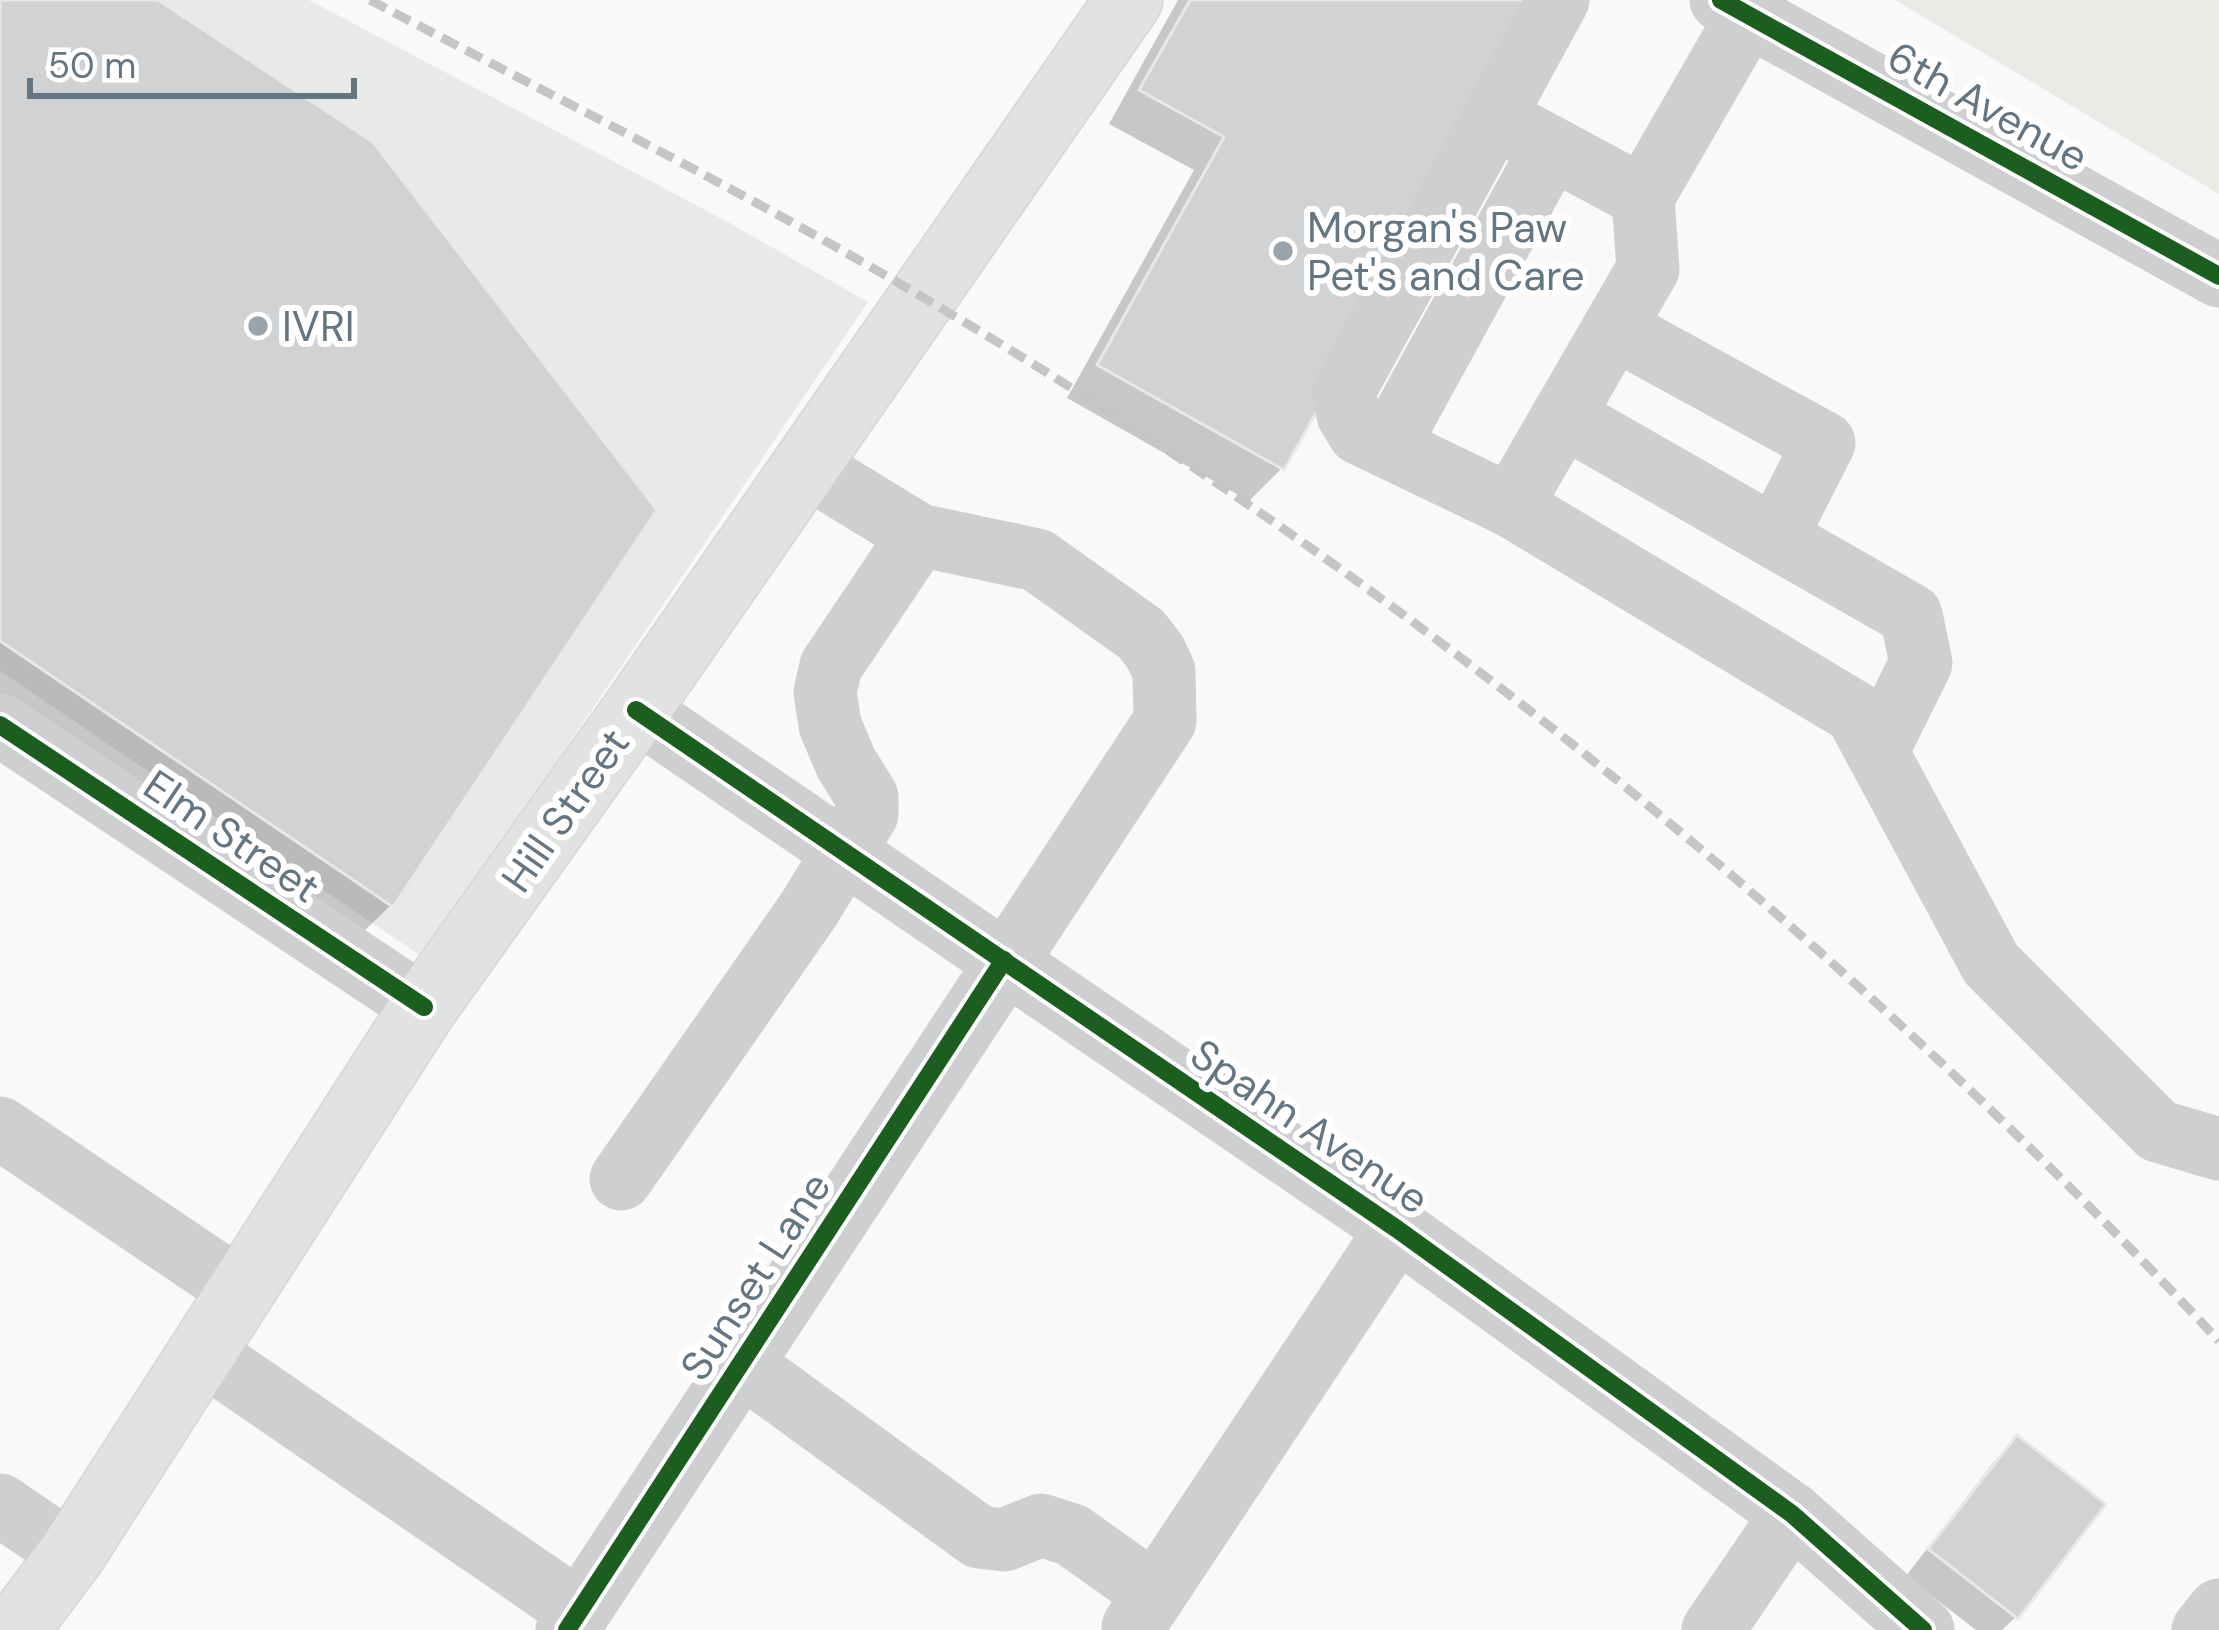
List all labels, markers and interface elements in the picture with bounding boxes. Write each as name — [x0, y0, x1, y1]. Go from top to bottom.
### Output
scale bar — [30, 24, 354, 98]
street label: 6th Avenue — [1878, 29, 2098, 184]
text: 50 m — [48, 42, 136, 89]
place label: Morgan's Paw Pet's and Care — [1307, 200, 1585, 303]
marker: Morgan's Paw Pet's and Care — [1270, 238, 1296, 264]
place label: IVRI — [282, 299, 355, 354]
marker: IVRI — [245, 313, 271, 339]
street label: Hill Street — [489, 718, 642, 903]
street label: Elm Street — [133, 757, 330, 915]
street label: Spahn Avenue — [1180, 1027, 1439, 1226]
street label: Sunset Lane — [668, 1162, 843, 1391]

